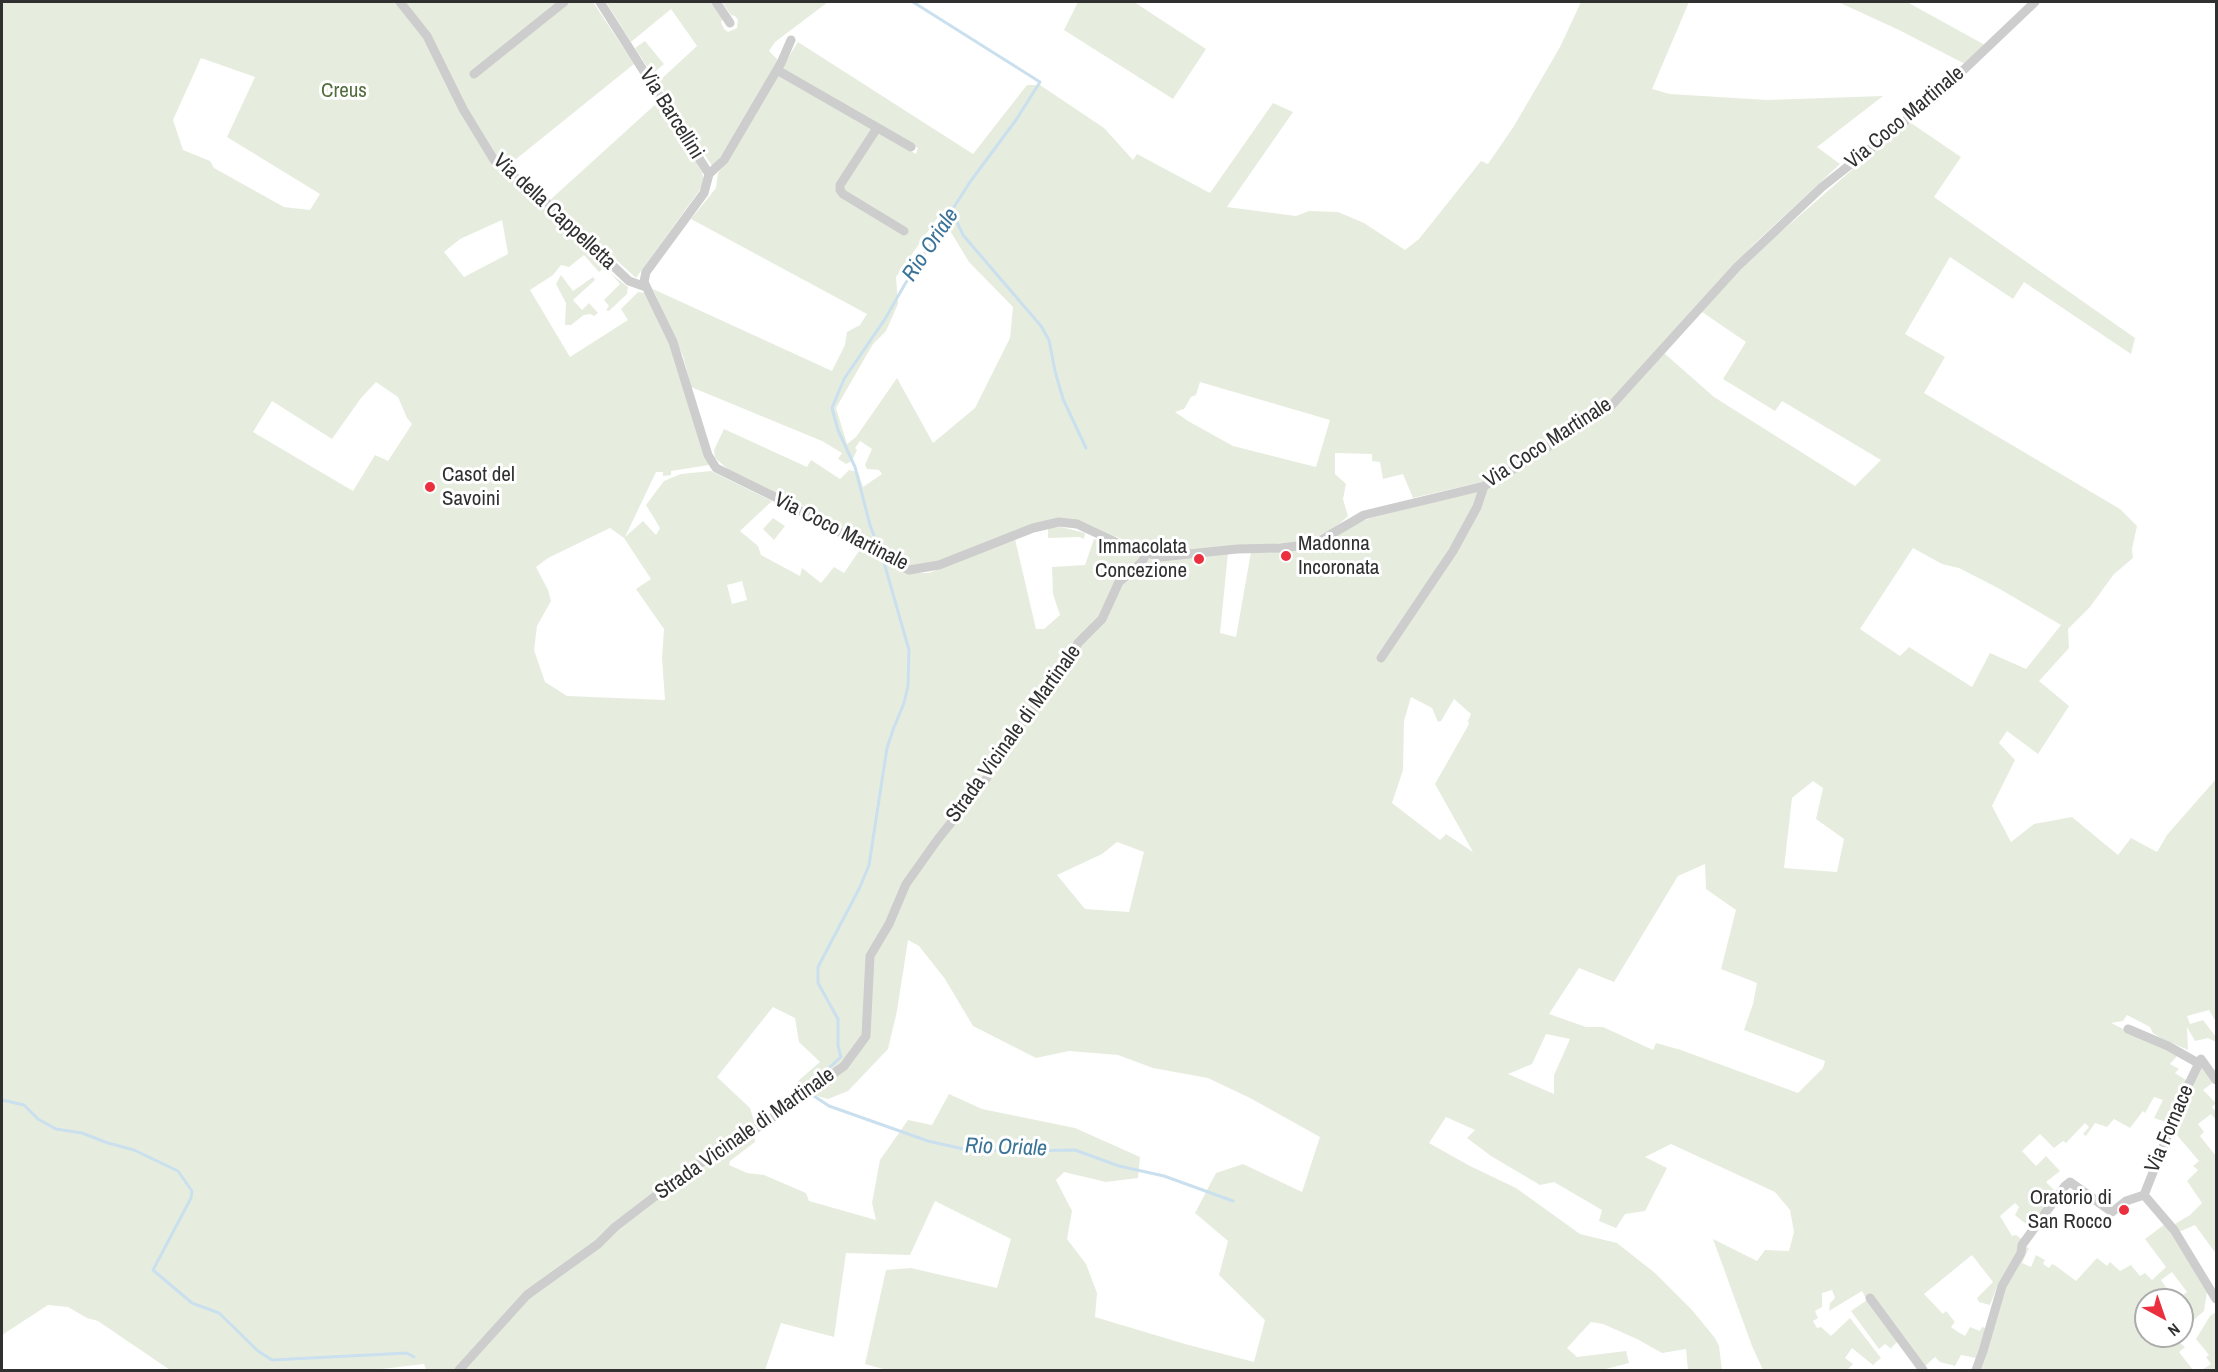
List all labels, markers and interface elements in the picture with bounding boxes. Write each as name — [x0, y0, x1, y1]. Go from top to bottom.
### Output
street label: Via Coco Martinale — [1841, 61, 1969, 175]
street label: Via Barcellini — [633, 64, 709, 164]
park label: Creus — [321, 78, 367, 104]
street label: Via della Cappelletta — [487, 149, 621, 275]
water label: Rio Oriale — [897, 204, 965, 286]
street label: Via Coco Martinale — [1479, 392, 1617, 494]
place label: Casot del Savoini — [442, 462, 515, 512]
marker: Casot del Savoini — [423, 480, 437, 494]
street label: Via Coco Martinale — [770, 487, 912, 577]
place label: Madonna Incoronata — [1298, 531, 1379, 581]
place label: Immacolata Concezione — [1095, 534, 1187, 584]
marker: Madonna Incoronata — [1279, 549, 1293, 563]
marker: Immacolata Concezione — [1192, 552, 1206, 566]
street label: Strada Vicinale di Martinale — [941, 640, 1087, 828]
street label: Strada Vicinale di Martinale — [650, 1063, 840, 1205]
street label: Via Fornace — [2140, 1081, 2200, 1177]
water label: Rio Oriale — [964, 1133, 1048, 1163]
place label: Oratorio di San Rocco — [2028, 1185, 2112, 1235]
marker: Oratorio di San Rocco — [2117, 1203, 2131, 1217]
north arrow — [2134, 1288, 2194, 1348]
text: N — [2164, 1319, 2185, 1342]

